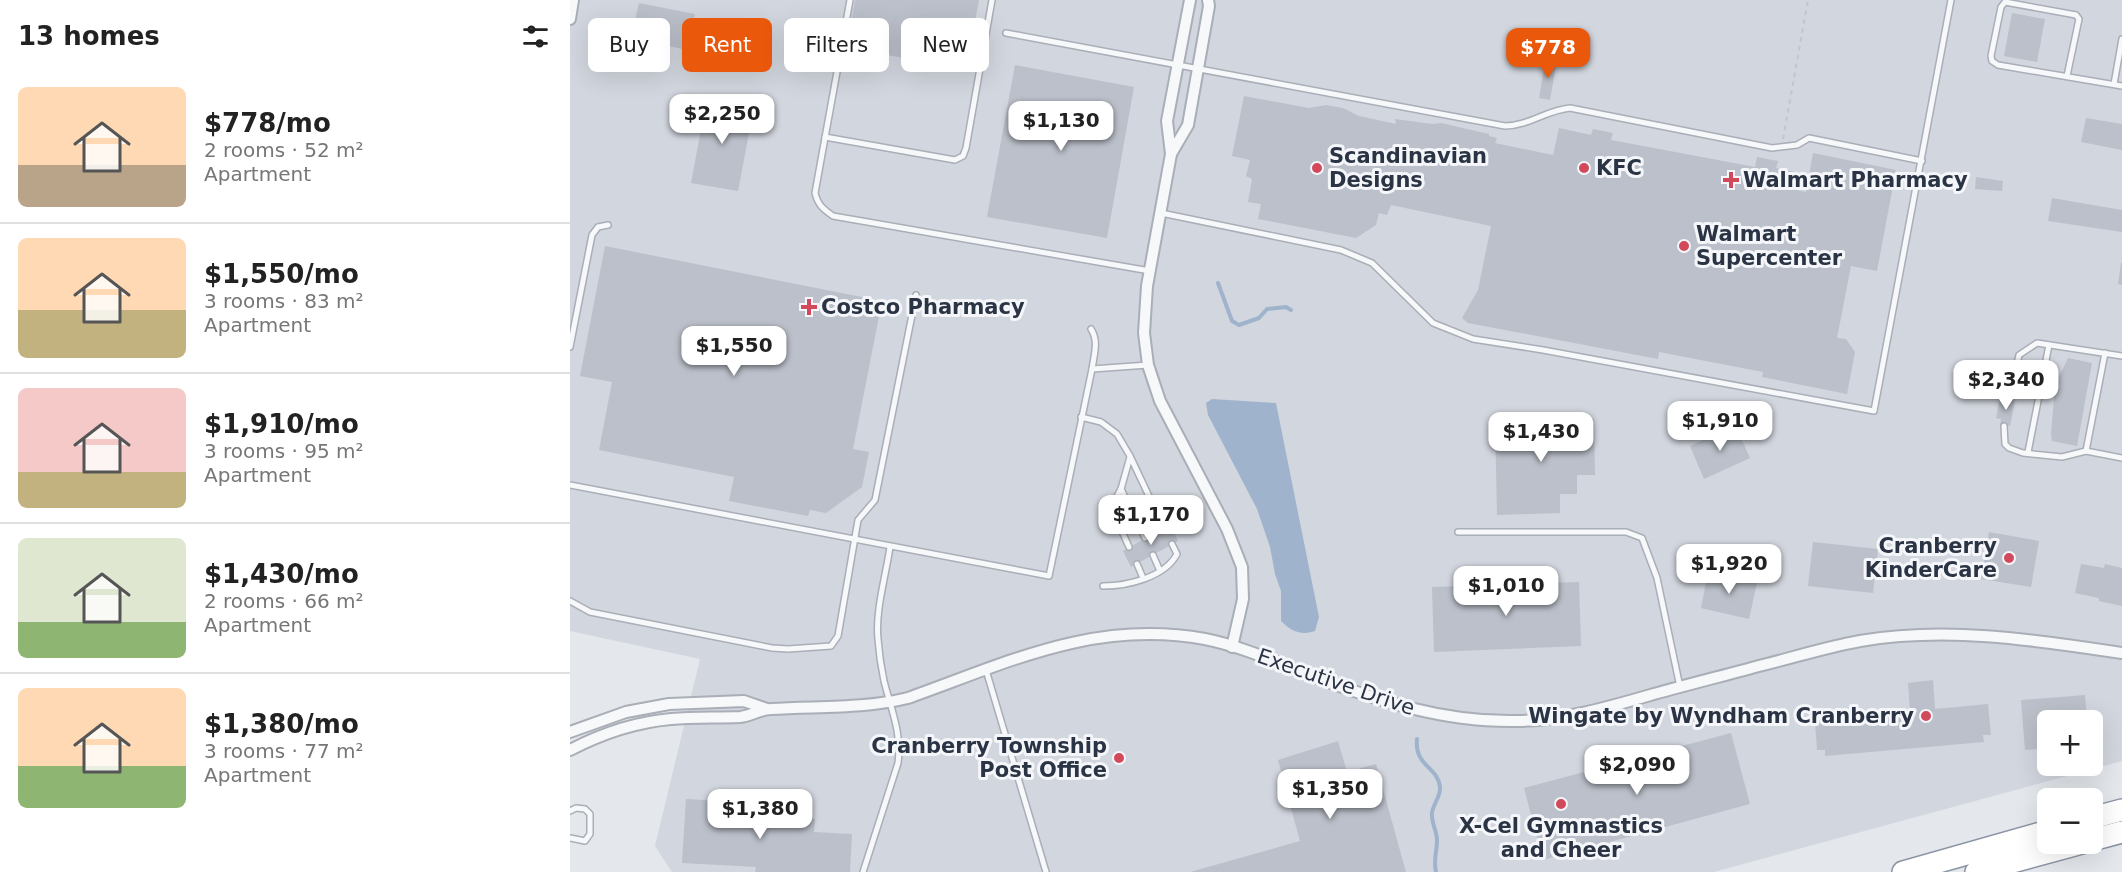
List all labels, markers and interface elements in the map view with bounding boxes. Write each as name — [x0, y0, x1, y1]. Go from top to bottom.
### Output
chip: Buy — [588, 18, 670, 72]
chip: Rent — [682, 18, 772, 72]
chip: Filters — [784, 18, 889, 72]
chip: New — [901, 18, 989, 72]
icon: filters — [519, 20, 552, 53]
text: 13 homes — [18, 21, 160, 51]
pin: $778 — [1512, 28, 1584, 79]
text: $778 — [1520, 35, 1576, 59]
pin: $2,250 — [673, 94, 771, 145]
text: $2,250 — [683, 101, 761, 125]
pin: $1,130 — [1012, 101, 1110, 152]
text: $778/mo — [204, 108, 331, 138]
text: $1,130 — [1022, 108, 1100, 132]
icon: home — [66, 111, 138, 183]
text: 2 rooms · 52 m² — [204, 138, 364, 162]
place label: Scandinavian Designs — [1329, 144, 1487, 192]
place label: KFC — [1596, 156, 1642, 180]
marker: Scandinavian Designs — [1310, 161, 1324, 175]
marker: KFC — [1577, 161, 1591, 175]
text: Apartment — [204, 162, 311, 186]
place label: Walmart Pharmacy — [1743, 168, 1968, 192]
marker: Walmart Pharmacy — [1724, 173, 1738, 187]
place label: Walmart Supercenter — [1696, 222, 1843, 270]
marker: Walmart Supercenter — [1677, 239, 1691, 253]
text: $1,550/mo — [204, 259, 359, 289]
icon: home — [66, 262, 138, 334]
text: 3 rooms · 83 m² — [204, 289, 364, 313]
place label: Costco Pharmacy — [821, 295, 1025, 319]
marker: Costco Pharmacy — [802, 300, 816, 314]
text: Apartment — [204, 313, 311, 337]
pin: $1,550 — [685, 326, 783, 377]
text: $1,550 — [695, 333, 773, 357]
pin: $2,340 — [1957, 360, 2055, 411]
text: $2,340 — [1967, 367, 2045, 391]
pin: $1,910 — [1671, 401, 1769, 452]
text: $1,910 — [1681, 408, 1759, 432]
text: $1,910/mo — [204, 409, 359, 439]
icon: home — [66, 412, 138, 484]
pin: $1,430 — [1492, 412, 1590, 463]
text: $1,430 — [1502, 419, 1580, 443]
text: 3 rooms · 95 m² — [204, 439, 364, 463]
text: Apartment — [204, 463, 311, 487]
pin: $1,170 — [1102, 495, 1200, 546]
text: $1,170 — [1112, 502, 1190, 526]
place label: Cranberry KinderCare — [1865, 534, 1997, 582]
pin: $1,920 — [1680, 544, 1778, 595]
text: $1,920 — [1690, 551, 1768, 575]
marker: Cranberry KinderCare — [2002, 551, 2016, 565]
text: $1,430/mo — [204, 559, 359, 589]
icon: home — [66, 562, 138, 634]
pin: $1,010 — [1457, 566, 1555, 617]
text: $1,010 — [1467, 573, 1545, 597]
text: 2 rooms · 66 m² — [204, 589, 364, 613]
text: Apartment — [204, 613, 311, 637]
street label: Executive Drive — [1254, 644, 1418, 720]
place label: Wingate by Wyndham Cranberry — [1528, 704, 1914, 728]
text: $1,380/mo — [204, 709, 359, 739]
marker: Wingate by Wyndham Cranberry — [1919, 709, 1933, 723]
map controls — [2037, 710, 2103, 854]
button: + — [2037, 710, 2103, 776]
icon: home — [66, 712, 138, 784]
place label: Cranberry Township Post Office — [871, 734, 1107, 782]
text: 3 rooms · 77 m² — [204, 739, 364, 763]
pin: $2,090 — [1588, 745, 1686, 796]
marker: Cranberry Township Post Office — [1112, 751, 1126, 765]
text: $2,090 — [1598, 752, 1676, 776]
text: Apartment — [204, 763, 311, 787]
pin: $1,350 — [1281, 769, 1379, 820]
text: $1,350 — [1291, 776, 1369, 800]
button: − — [2037, 788, 2103, 854]
pin: $1,380 — [711, 789, 809, 840]
text: $1,380 — [721, 796, 799, 820]
marker: X-Cel Gymnastics and Cheer — [1554, 797, 1568, 811]
place label: X-Cel Gymnastics and Cheer — [1459, 814, 1663, 862]

